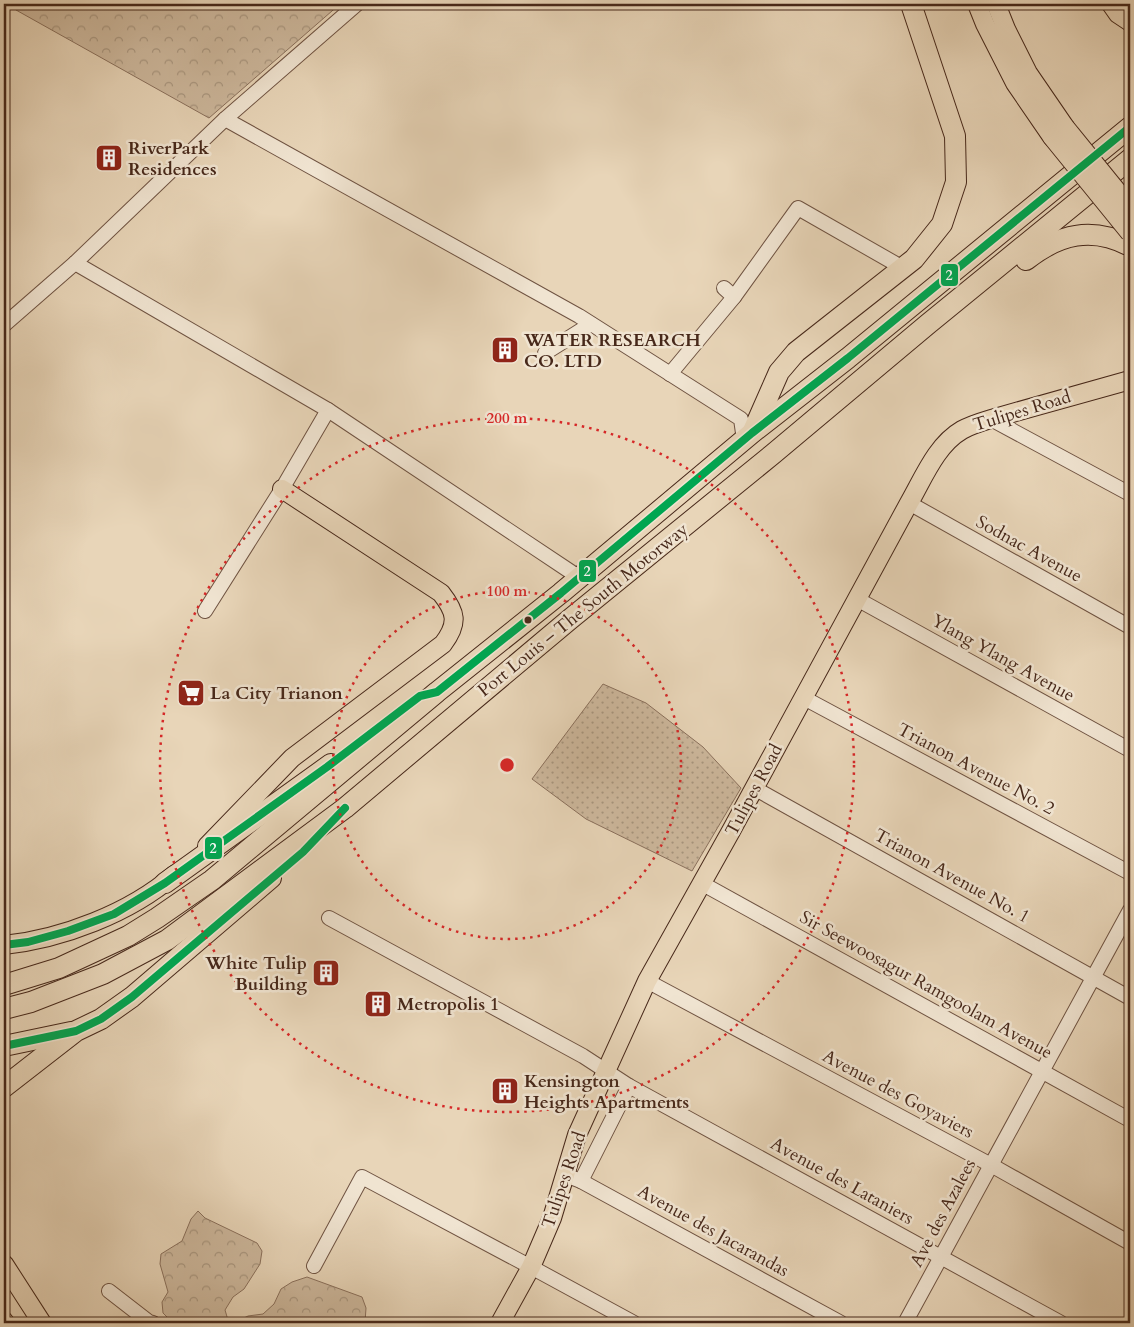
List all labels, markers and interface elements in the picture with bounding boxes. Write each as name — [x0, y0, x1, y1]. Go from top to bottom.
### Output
place label: RiverPark Residences — [128, 136, 217, 182]
building icon: RiverPark Residences — [94, 143, 124, 173]
line badge: 2 — [940, 263, 959, 287]
text: 2 — [945, 266, 953, 285]
place label: WATER RESEARCH CO. LTD — [523, 328, 701, 374]
building icon: WATER RESEARCH CO. LTD — [490, 335, 520, 365]
street label: Tulipes Road — [970, 384, 1074, 438]
text: 200 m — [487, 408, 528, 428]
street label: Sodnac Avenue — [971, 510, 1087, 588]
street label: Port Louis – The South Motorway — [473, 517, 694, 703]
line badge: 2 — [578, 559, 597, 583]
text: 2 — [583, 562, 591, 581]
text: 100 m — [487, 581, 528, 601]
street label: Ylang Ylang Avenue — [927, 608, 1079, 708]
unlabelled marker — [523, 615, 533, 625]
supermarket icon: La City Trianon — [176, 678, 206, 708]
place label: La City Trianon — [210, 681, 343, 706]
street label: Trianon Avenue No. 2 — [893, 717, 1059, 821]
street label: Tulipes Road — [719, 739, 789, 840]
centre of rings — [498, 756, 516, 774]
street label: Trianon Avenue No. 1 — [870, 823, 1034, 929]
line badge: 2 — [204, 836, 223, 860]
text: 2 — [209, 839, 217, 858]
street label: Sir Seewoosagur Ramgoolam Avenue — [795, 905, 1057, 1065]
place label: White Tulip Building — [204, 951, 307, 997]
building icon: White Tulip Building — [311, 958, 341, 988]
building icon: Metropolis 1 — [363, 989, 393, 1019]
place label: Metropolis 1 — [397, 992, 499, 1017]
street label: Avenue des Goyaviers — [818, 1044, 978, 1144]
place label: Kensington Heights Apartments — [524, 1069, 689, 1115]
building icon: Kensington Heights Apartments — [490, 1076, 520, 1106]
street label: Tulipes Road — [536, 1128, 592, 1232]
street label: Avenue des Lataniers — [766, 1131, 918, 1231]
street label: Ave des Azalees — [904, 1155, 982, 1271]
street label: Avenue des Jacarandas — [633, 1179, 793, 1283]

